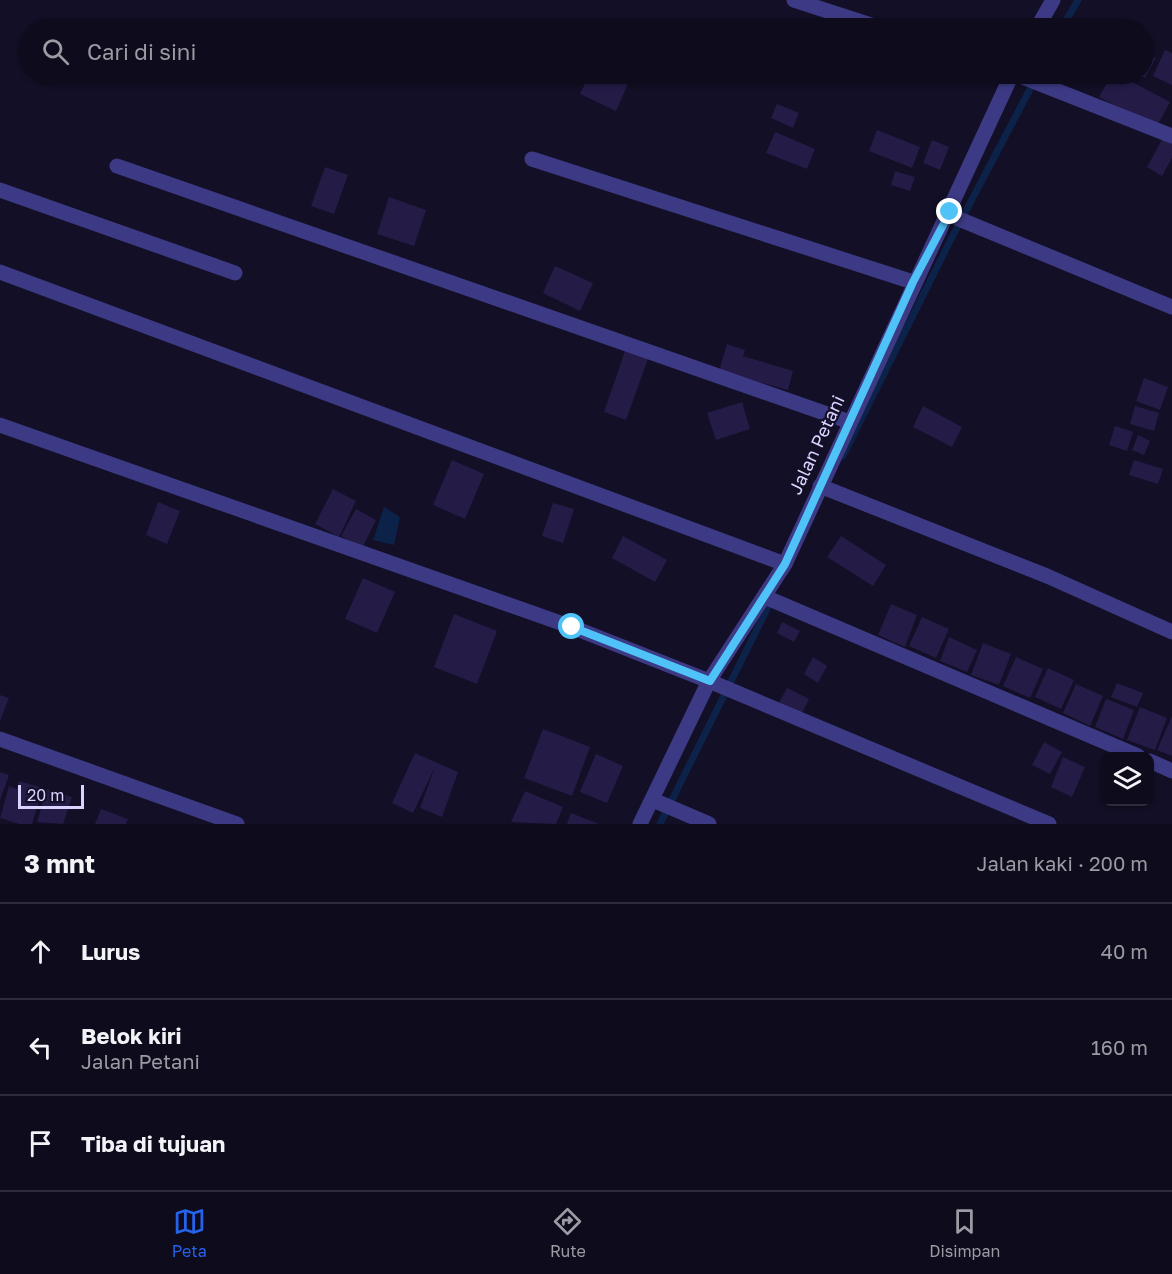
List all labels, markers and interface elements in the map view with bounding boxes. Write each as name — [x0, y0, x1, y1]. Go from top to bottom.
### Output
search box — [18, 18, 1154, 84]
icon: search — [39, 35, 72, 68]
text: Cari di sini — [87, 38, 196, 65]
route end — [936, 198, 962, 224]
street label: Jalan Petani — [784, 391, 849, 498]
route start — [558, 613, 584, 639]
map controls — [1100, 752, 1154, 806]
button: layers — [1100, 752, 1154, 806]
scale bar — [18, 782, 84, 810]
text: 20 m — [27, 785, 64, 805]
text: 3 mnt — [24, 848, 95, 879]
text: Jalan kaki · 200 m — [976, 851, 1148, 875]
icon: ahead — [24, 935, 57, 968]
text: Lurus — [81, 938, 140, 965]
text: 40 m — [1101, 939, 1148, 963]
text: Belok kiri — [81, 1022, 182, 1049]
icon: left — [24, 1031, 57, 1064]
text: 160 m — [1091, 1035, 1148, 1059]
text: Jalan Petani — [81, 1049, 200, 1073]
icon: arrive — [24, 1127, 57, 1160]
text: Tiba di tujuan — [81, 1130, 225, 1157]
tab: Peta — [172, 1205, 207, 1261]
tab: Rute — [550, 1205, 586, 1261]
tab: Disimpan — [929, 1205, 1000, 1261]

